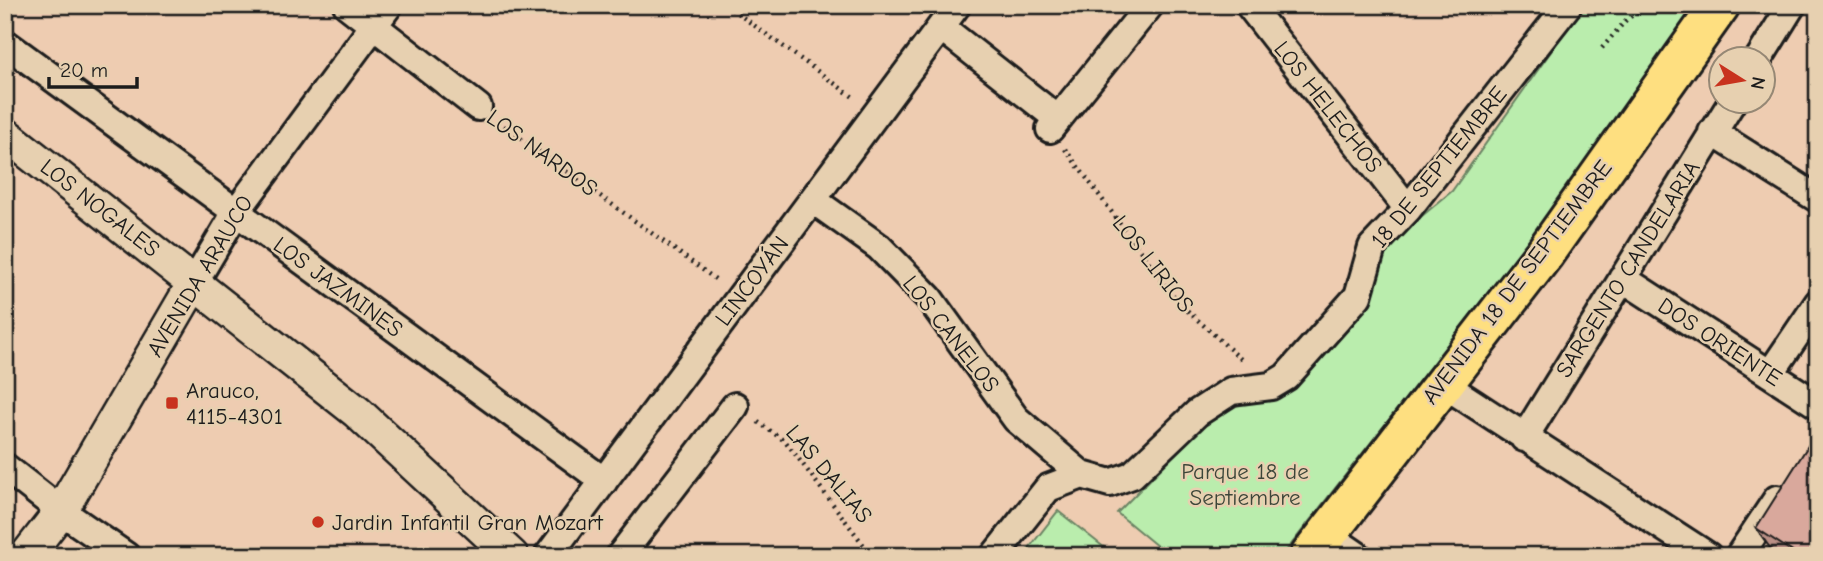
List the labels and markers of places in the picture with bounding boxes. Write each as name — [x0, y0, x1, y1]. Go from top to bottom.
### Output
place label: Arauco, 4115-4301 — [186, 377, 283, 430]
marker: Arauco, 4115-4301 — [164, 395, 180, 411]
place label: Jardin Infantil Gran Mozart — [332, 509, 604, 536]
marker: Jardin Infantil Gran Mozart — [310, 514, 326, 530]

